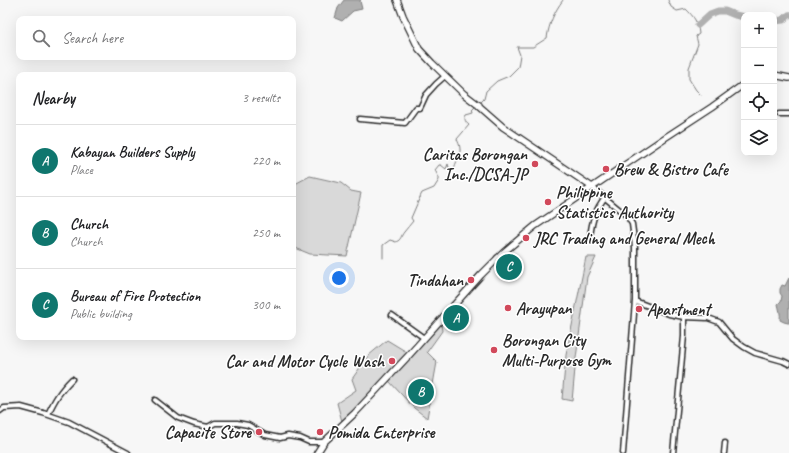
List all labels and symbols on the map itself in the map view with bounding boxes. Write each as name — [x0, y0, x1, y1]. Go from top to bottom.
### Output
place label: Caritas Borongan Inc./DCSA-JP — [423, 144, 530, 185]
marker: Caritas Borongan Inc./DCSA-JP — [530, 159, 540, 169]
place label: Brew & Bistro Cafe — [614, 159, 730, 180]
marker: Brew & Bistro Cafe — [601, 164, 611, 174]
place label: Philippine Statistics Authority — [556, 182, 675, 223]
marker: Philippine Statistics Authority — [543, 197, 553, 207]
place label: JRC Trading and General Mech — [533, 228, 716, 249]
marker: JRC Trading and General Mech — [521, 233, 531, 243]
pin: C — [496, 252, 522, 282]
your location — [329, 268, 349, 288]
place label: Tindahan — [407, 270, 464, 291]
marker: Tindahan — [466, 275, 476, 285]
place label: Arayupan — [516, 298, 573, 319]
place label: Apartment — [647, 299, 713, 320]
pin: A — [443, 303, 469, 333]
marker: Arayupan — [503, 303, 513, 313]
marker: Apartment — [634, 304, 644, 314]
place label: Borongan City Multi-Purpose Gym — [502, 330, 613, 371]
marker: Borongan City Multi-Purpose Gym — [489, 345, 499, 355]
place label: Car and Motor Cycle Wash — [225, 351, 385, 372]
marker: Car and Motor Cycle Wash — [387, 356, 397, 366]
pin: B — [408, 377, 434, 407]
place label: Capacite Store — [165, 422, 252, 443]
place label: Pomida Enterprise — [328, 422, 436, 443]
marker: Capacite Store — [254, 427, 264, 437]
marker: Pomida Enterprise — [315, 427, 325, 437]

